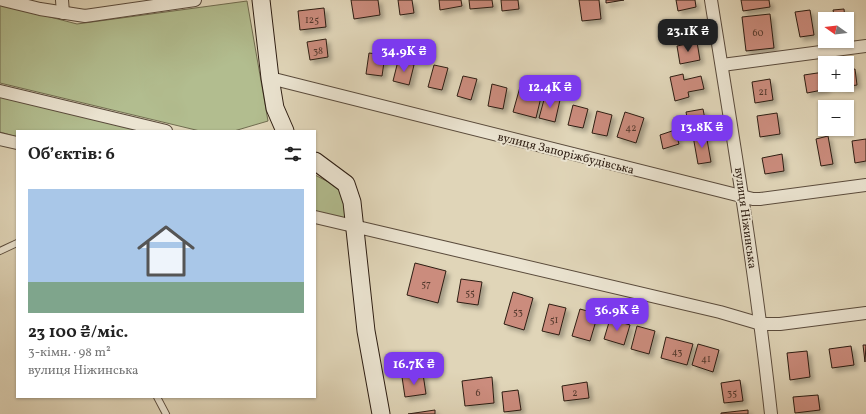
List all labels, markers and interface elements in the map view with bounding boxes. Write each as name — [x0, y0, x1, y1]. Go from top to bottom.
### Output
north arrow — [818, 12, 854, 48]
map controls — [818, 12, 854, 136]
house number: 125 — [305, 13, 319, 27]
pin: 23.1K ₴ — [651, 19, 725, 53]
text: 23.1K ₴ — [667, 23, 709, 41]
house number: 60 — [752, 26, 764, 40]
pin: 34.9K ₴ — [367, 39, 441, 73]
text: 34.9K ₴ — [381, 43, 427, 61]
house number: 38 — [313, 44, 323, 58]
button: + — [818, 56, 854, 92]
pin: 12.4K ₴ — [513, 75, 587, 109]
text: 12.4K ₴ — [528, 79, 572, 97]
house number: 21 — [758, 85, 768, 99]
button: − — [818, 100, 854, 136]
pin: 13.8K ₴ — [665, 115, 739, 149]
text: 13.8K ₴ — [681, 119, 723, 137]
house number: 42 — [625, 121, 637, 135]
street label: вулиця Запоріжбудівська — [496, 129, 636, 179]
text: Об’єктів: 6 — [28, 143, 115, 166]
icon: filters — [282, 143, 304, 165]
street label: вулиця Ніжинська — [730, 166, 760, 270]
icon: home — [130, 215, 202, 287]
house number: 57 — [421, 277, 431, 291]
house number: 55 — [465, 286, 475, 300]
pin: 36.9K ₴ — [580, 298, 654, 332]
text: 36.9K ₴ — [595, 302, 639, 320]
house number: 53 — [513, 305, 523, 319]
house number: 51 — [550, 313, 558, 327]
text: 23 100 ₴/міс. — [28, 321, 128, 344]
text: 3-кімн. · 98 m² — [28, 344, 111, 362]
house number: 43 — [672, 345, 682, 359]
pin: 16.7K ₴ — [377, 352, 451, 386]
house number: 41 — [701, 352, 711, 366]
text: 16.7K ₴ — [393, 356, 435, 374]
text: вулиця Ніжинська — [28, 362, 139, 380]
house number: 6 — [475, 386, 481, 400]
house number: 2 — [572, 386, 578, 400]
house number: 35 — [727, 386, 737, 400]

